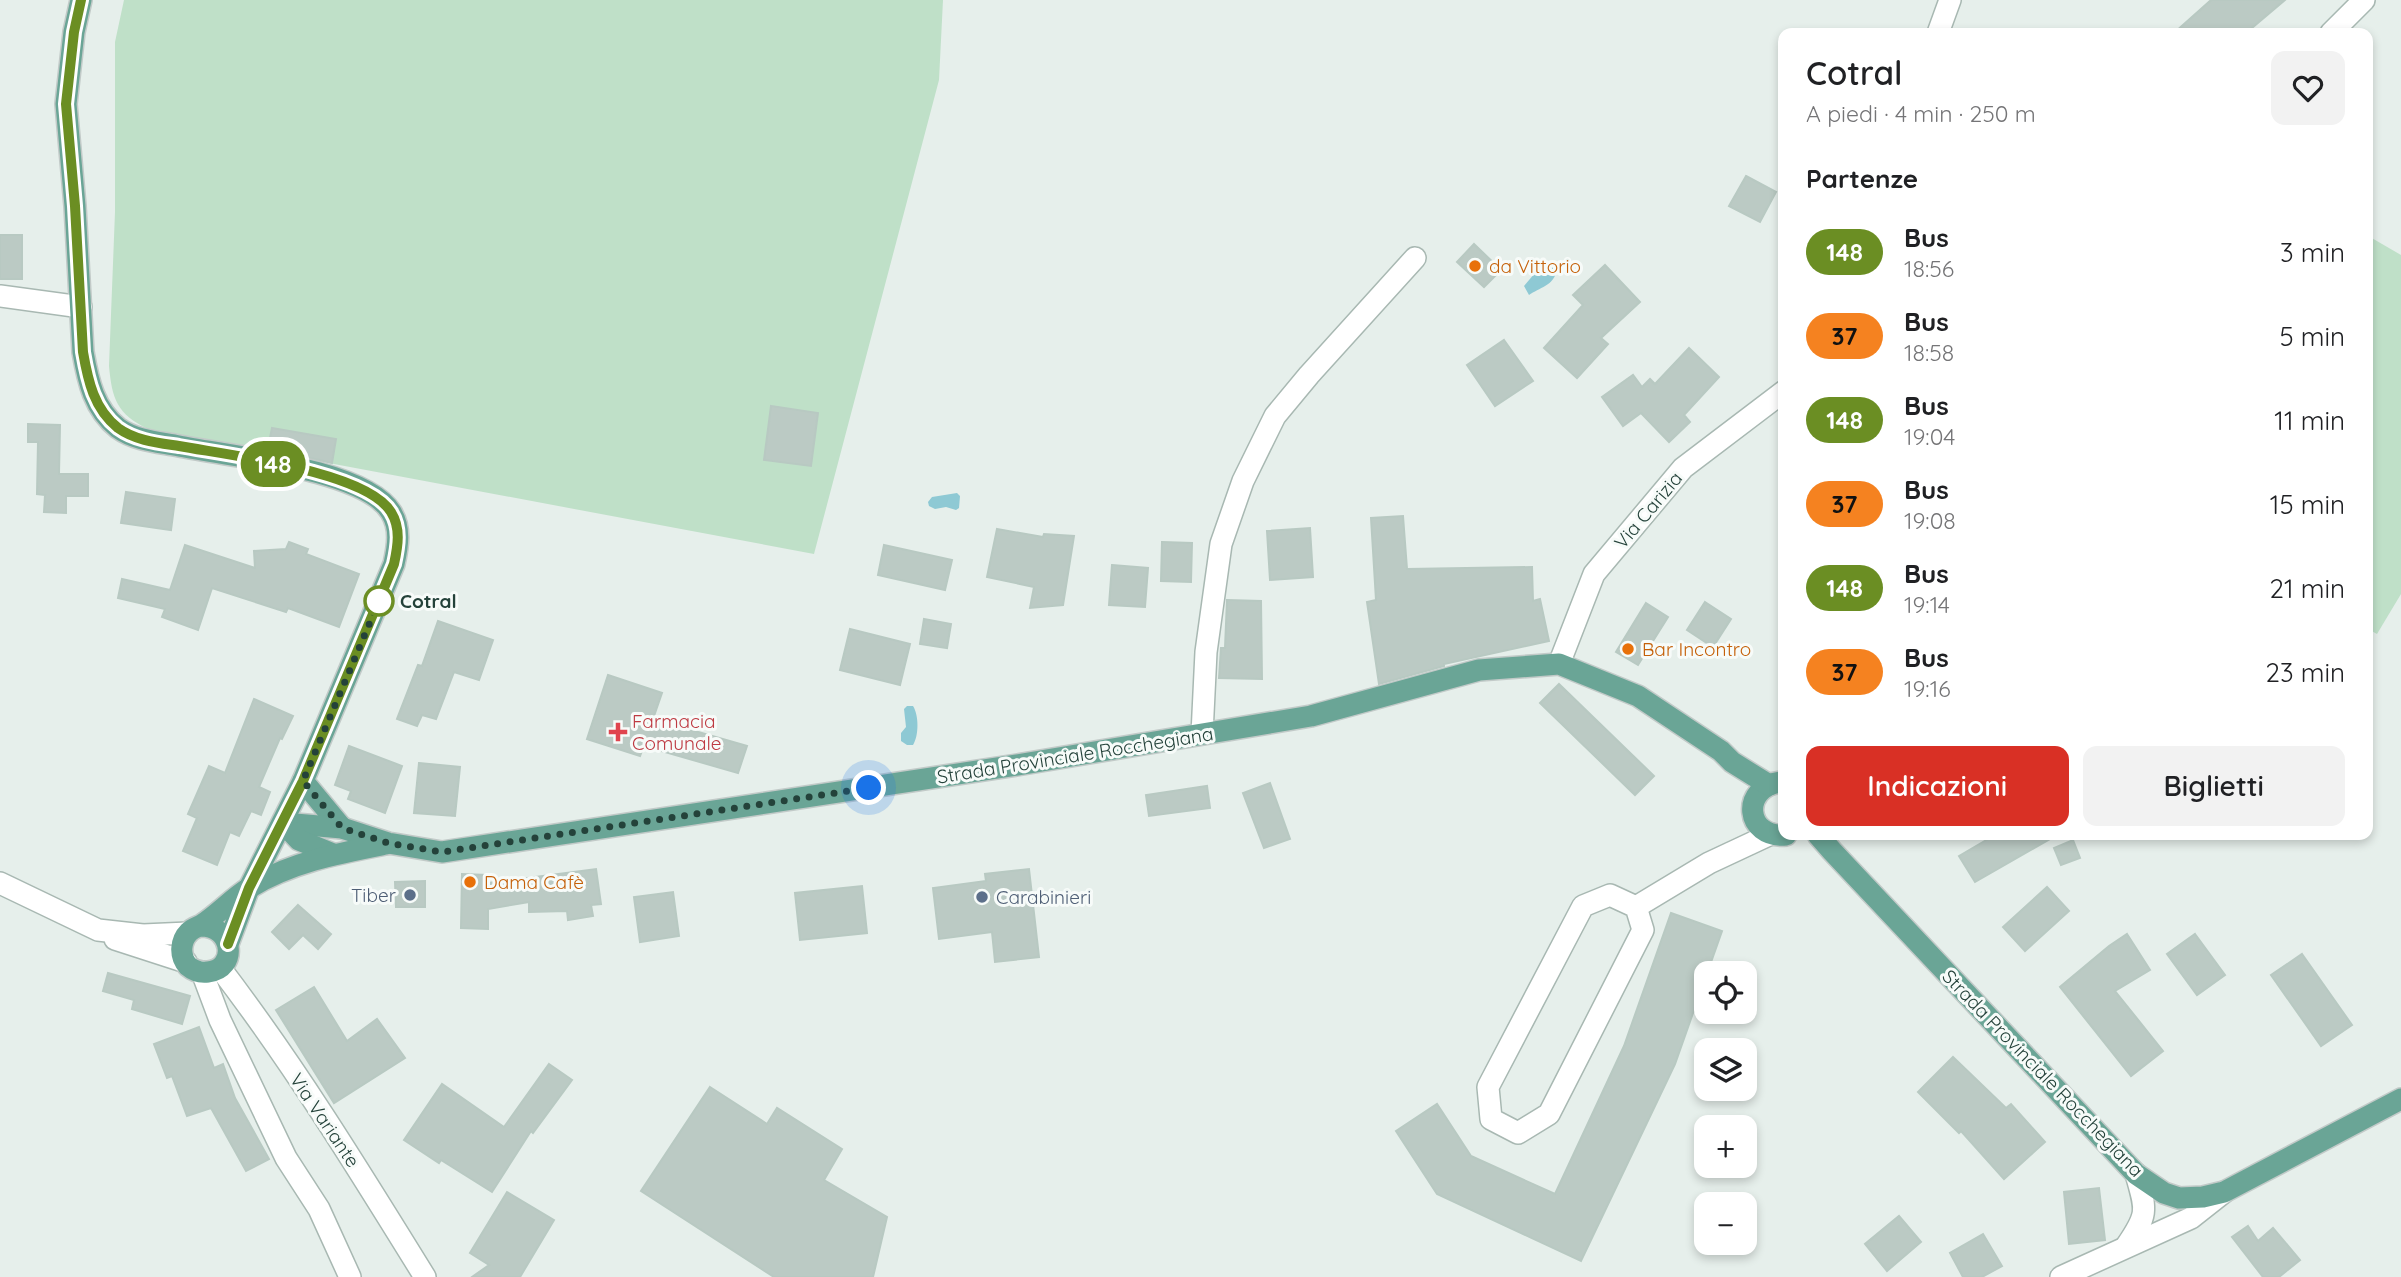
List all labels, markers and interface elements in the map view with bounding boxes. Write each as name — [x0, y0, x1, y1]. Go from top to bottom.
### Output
button: heart — [2271, 51, 2345, 125]
text: Cotral — [1806, 52, 1902, 93]
text: A piedi · 4 min · 250 m — [1806, 99, 2036, 128]
text: Partenze — [1806, 162, 1918, 195]
text: Bus — [1904, 221, 1949, 254]
text: 3 min — [2280, 236, 2345, 269]
text: 148 — [1826, 237, 1863, 267]
place label: da Vittorio — [1489, 254, 1581, 278]
text: 18:56 — [1904, 254, 1954, 283]
marker: da Vittorio — [1467, 258, 1483, 274]
text: Bus — [1904, 305, 1949, 338]
text: 5 min — [2279, 320, 2345, 353]
text: 37 — [1831, 321, 1858, 351]
text: 18:58 — [1904, 338, 1954, 367]
text: Bus — [1904, 389, 1949, 422]
text: 11 min — [2274, 404, 2345, 437]
text: 148 — [1826, 405, 1863, 435]
text: 19:04 — [1904, 422, 1955, 451]
line badge: 148 — [233, 441, 313, 487]
text: 148 — [255, 449, 291, 479]
street label: Via Carizia — [1609, 467, 1687, 553]
text: Bus — [1904, 473, 1949, 506]
text: 15 min — [2270, 488, 2345, 521]
text: 37 — [1831, 489, 1858, 519]
text: 19:08 — [1904, 506, 1956, 535]
text: Bus — [1904, 557, 1949, 590]
text: 21 min — [2270, 572, 2345, 605]
text: 148 — [1826, 573, 1863, 603]
marker: Cotral — [364, 586, 394, 616]
place label: Cotral — [400, 589, 457, 613]
text: 19:14 — [1904, 590, 1950, 619]
place label: Bar Incontro — [1642, 637, 1751, 661]
marker: Bar Incontro — [1620, 641, 1636, 657]
text: Bus — [1904, 641, 1949, 674]
text: 23 min — [2266, 656, 2345, 689]
text: 37 — [1831, 657, 1858, 687]
text: 19:16 — [1904, 674, 1951, 703]
place label: Farmacia Comunale — [632, 709, 721, 755]
street label: Strada Provinciale Rocchegiana — [935, 721, 1215, 789]
marker: Farmacia Comunale — [610, 724, 626, 740]
button: Indicazioni — [1806, 746, 2069, 826]
button: Biglietti — [2083, 746, 2345, 826]
your location — [851, 770, 886, 805]
place label: Dama Cafè — [484, 870, 584, 894]
marker: Dama Cafè — [462, 874, 478, 890]
place label: Tiber — [351, 883, 397, 907]
place label: Carabinieri — [996, 885, 1091, 909]
marker: Tiber — [402, 887, 418, 903]
marker: Carabinieri — [974, 889, 990, 905]
map controls — [1694, 961, 1757, 1255]
button: locate — [1694, 961, 1757, 1024]
street label: Strada Provinciale Rocchegiana — [1937, 964, 2149, 1182]
button: layers — [1694, 1038, 1757, 1101]
street label: Via Variante — [285, 1068, 365, 1172]
button: + — [1694, 1115, 1757, 1178]
button: − — [1694, 1192, 1757, 1255]

